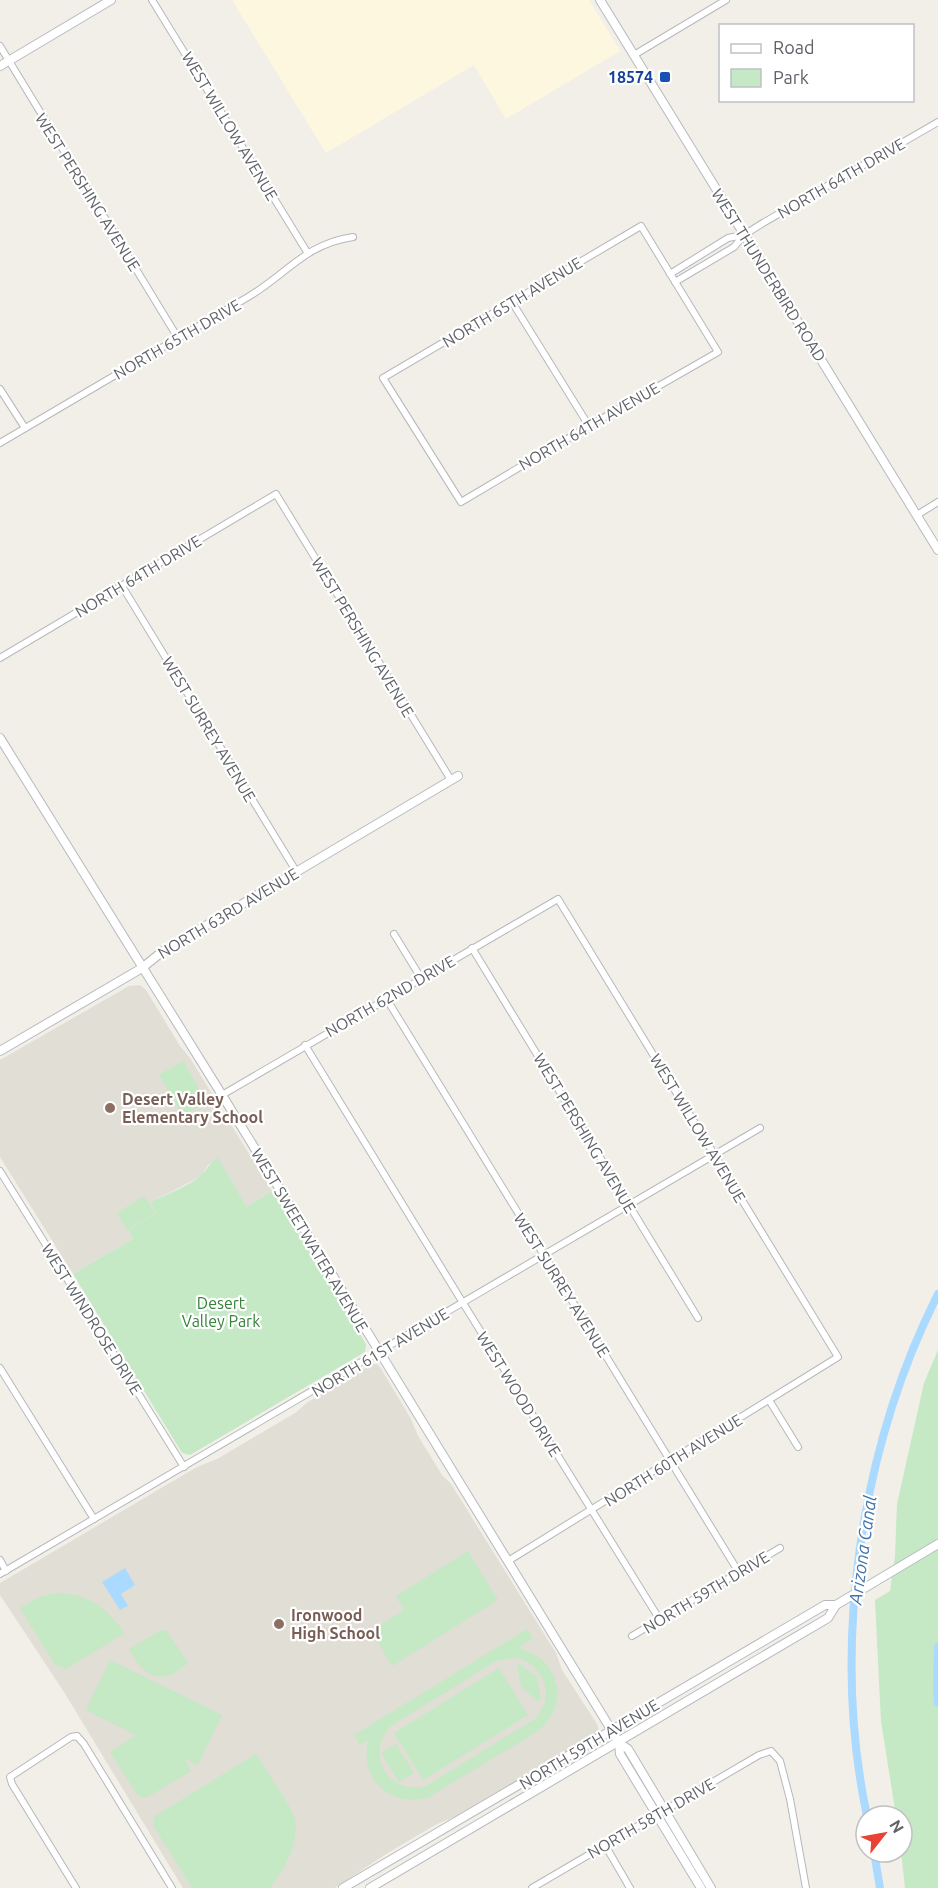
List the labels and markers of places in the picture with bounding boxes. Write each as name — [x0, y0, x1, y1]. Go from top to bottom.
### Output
place label: 18574 — [608, 68, 653, 86]
marker: 18574 — [658, 70, 672, 84]
place label: Desert Valley Elementary School — [122, 1090, 263, 1126]
marker: Desert Valley Elementary School — [103, 1101, 117, 1115]
place label: Ironwood High School — [291, 1606, 380, 1642]
marker: Ironwood High School — [272, 1617, 286, 1631]

